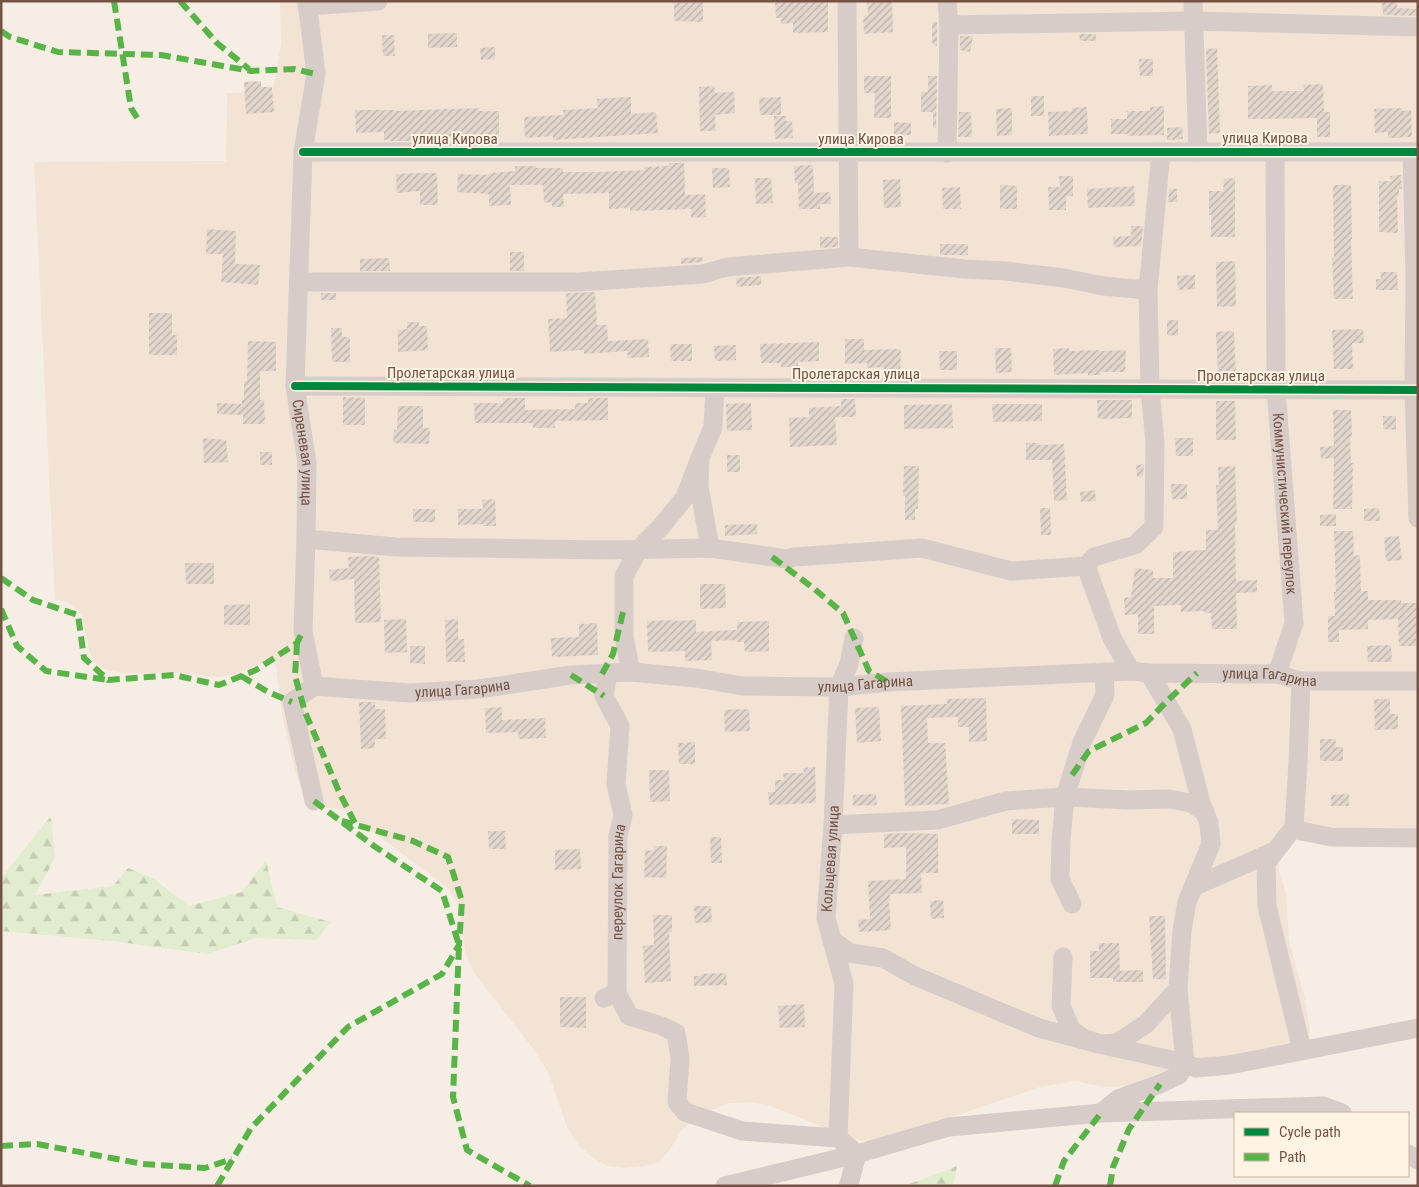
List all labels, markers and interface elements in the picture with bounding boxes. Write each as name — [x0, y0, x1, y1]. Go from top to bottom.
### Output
street label: улица Кирова — [1222, 129, 1308, 147]
street label: улица Кирова — [412, 130, 498, 148]
street label: улица Кирова — [818, 130, 904, 148]
street label: Пролетарская улица — [387, 364, 515, 382]
street label: Пролетарская улица — [792, 365, 920, 383]
street label: Пролетарская улица — [1197, 367, 1325, 385]
street label: Сиреневая улица — [288, 398, 316, 506]
street label: Коммунистический переулок — [1269, 412, 1301, 595]
street label: улица Гагарина — [1222, 665, 1317, 690]
street label: улица Гагарина — [818, 672, 913, 696]
street label: улица Гагарина — [415, 675, 511, 702]
street label: Кольцевая улица — [817, 805, 843, 913]
street label: переулок Гагарина — [608, 822, 630, 940]
legend — [1234, 1112, 1409, 1177]
text: Cycle path — [1279, 1123, 1341, 1141]
text: Path — [1279, 1148, 1306, 1166]

